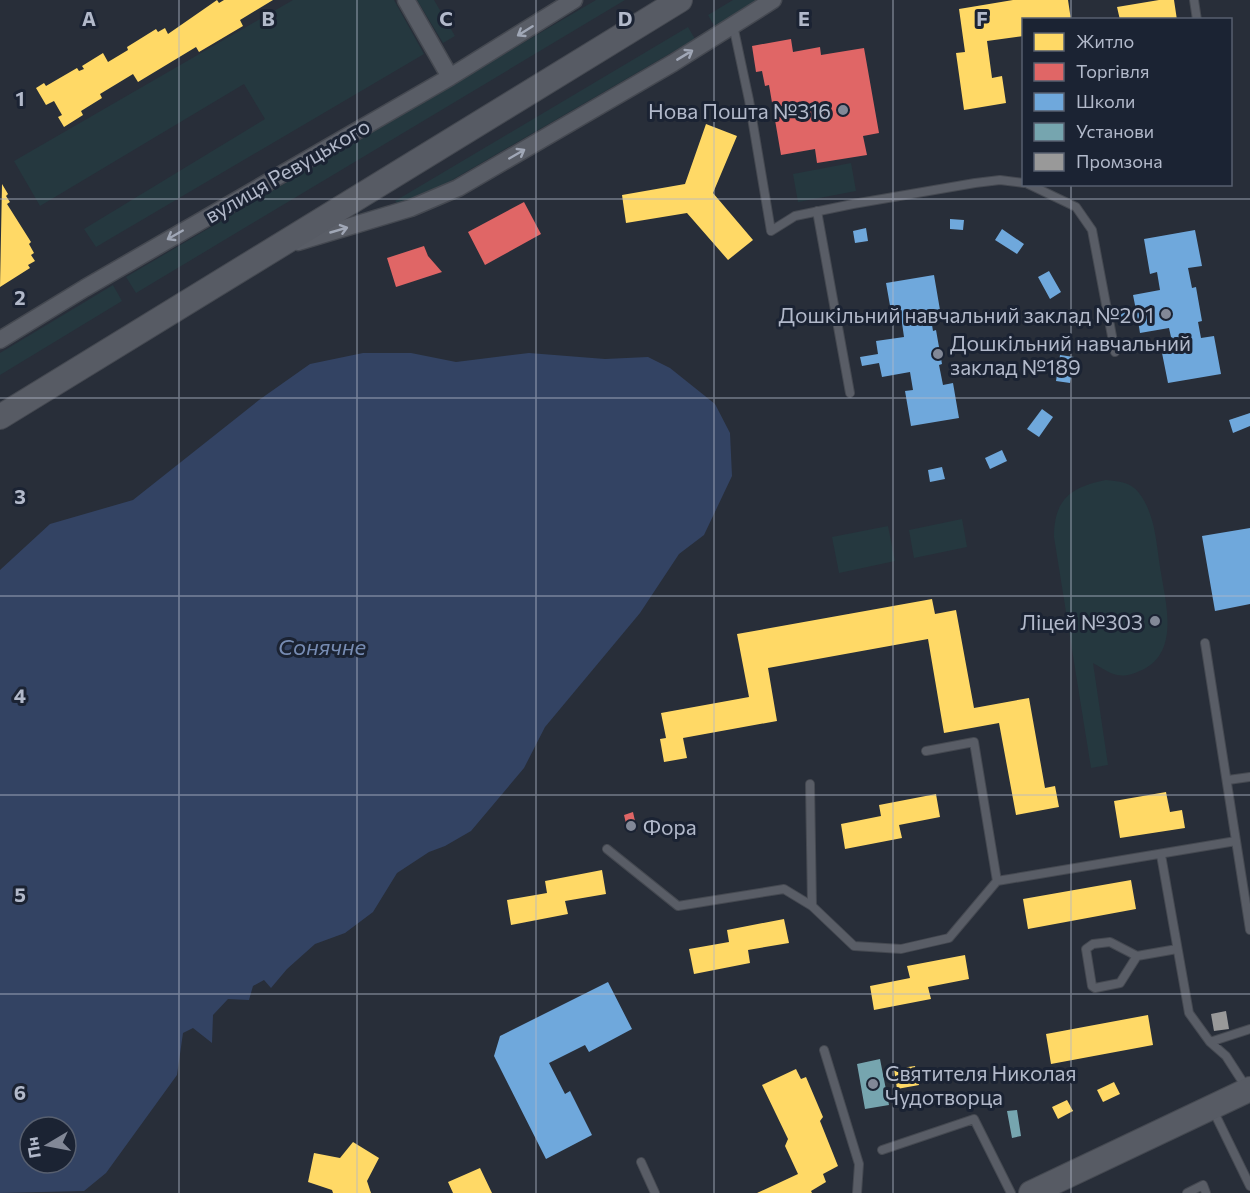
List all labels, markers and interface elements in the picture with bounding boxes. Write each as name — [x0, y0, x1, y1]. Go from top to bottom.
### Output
text: A — [82, 6, 96, 30]
text: B — [261, 6, 275, 30]
text: C — [439, 6, 453, 30]
text: D — [618, 6, 632, 30]
text: E — [798, 6, 810, 30]
text: F — [976, 6, 988, 30]
legend — [1022, 18, 1232, 186]
one-way arrow — [516, 24, 533, 37]
text: Житло — [1076, 30, 1134, 52]
one-way arrow — [676, 49, 693, 61]
text: Торгівля — [1076, 60, 1149, 82]
text: 1 — [15, 86, 25, 110]
text: Школи — [1076, 90, 1135, 112]
place label: Нова Пошта №316 — [648, 98, 831, 123]
marker: Нова Пошта №316 — [836, 103, 850, 117]
street label: вулиця Ревуцького — [200, 113, 374, 227]
text: Установи — [1076, 120, 1154, 142]
one-way arrow — [508, 147, 525, 159]
text: Промзона — [1076, 150, 1163, 172]
one-way arrow — [329, 224, 348, 235]
one-way arrow — [167, 230, 184, 242]
text: 2 — [14, 285, 26, 309]
place label: Дошкільний навчальний заклад №201 — [778, 302, 1154, 327]
marker: Дошкільний навчальний заклад №201 — [1159, 307, 1173, 321]
place label: Дошкільний навчальний заклад №189 — [950, 330, 1191, 379]
marker: Дошкільний навчальний заклад №189 — [931, 347, 945, 361]
text: 3 — [14, 484, 26, 508]
place label: Ліцей №303 — [1020, 609, 1143, 634]
marker: Ліцей №303 — [1148, 614, 1162, 628]
water label: Сонячне — [278, 633, 366, 660]
text: 4 — [14, 683, 26, 707]
place label: Фора — [643, 814, 697, 839]
marker: Фора — [624, 819, 638, 833]
text: 5 — [14, 882, 26, 906]
place label: Святителя Николая Чудотворца — [885, 1060, 1076, 1109]
marker: Святителя Николая Чудотворца — [866, 1077, 880, 1091]
text: 6 — [14, 1080, 26, 1104]
north arrow — [18, 1115, 78, 1175]
text: Пн — [22, 1136, 44, 1160]

